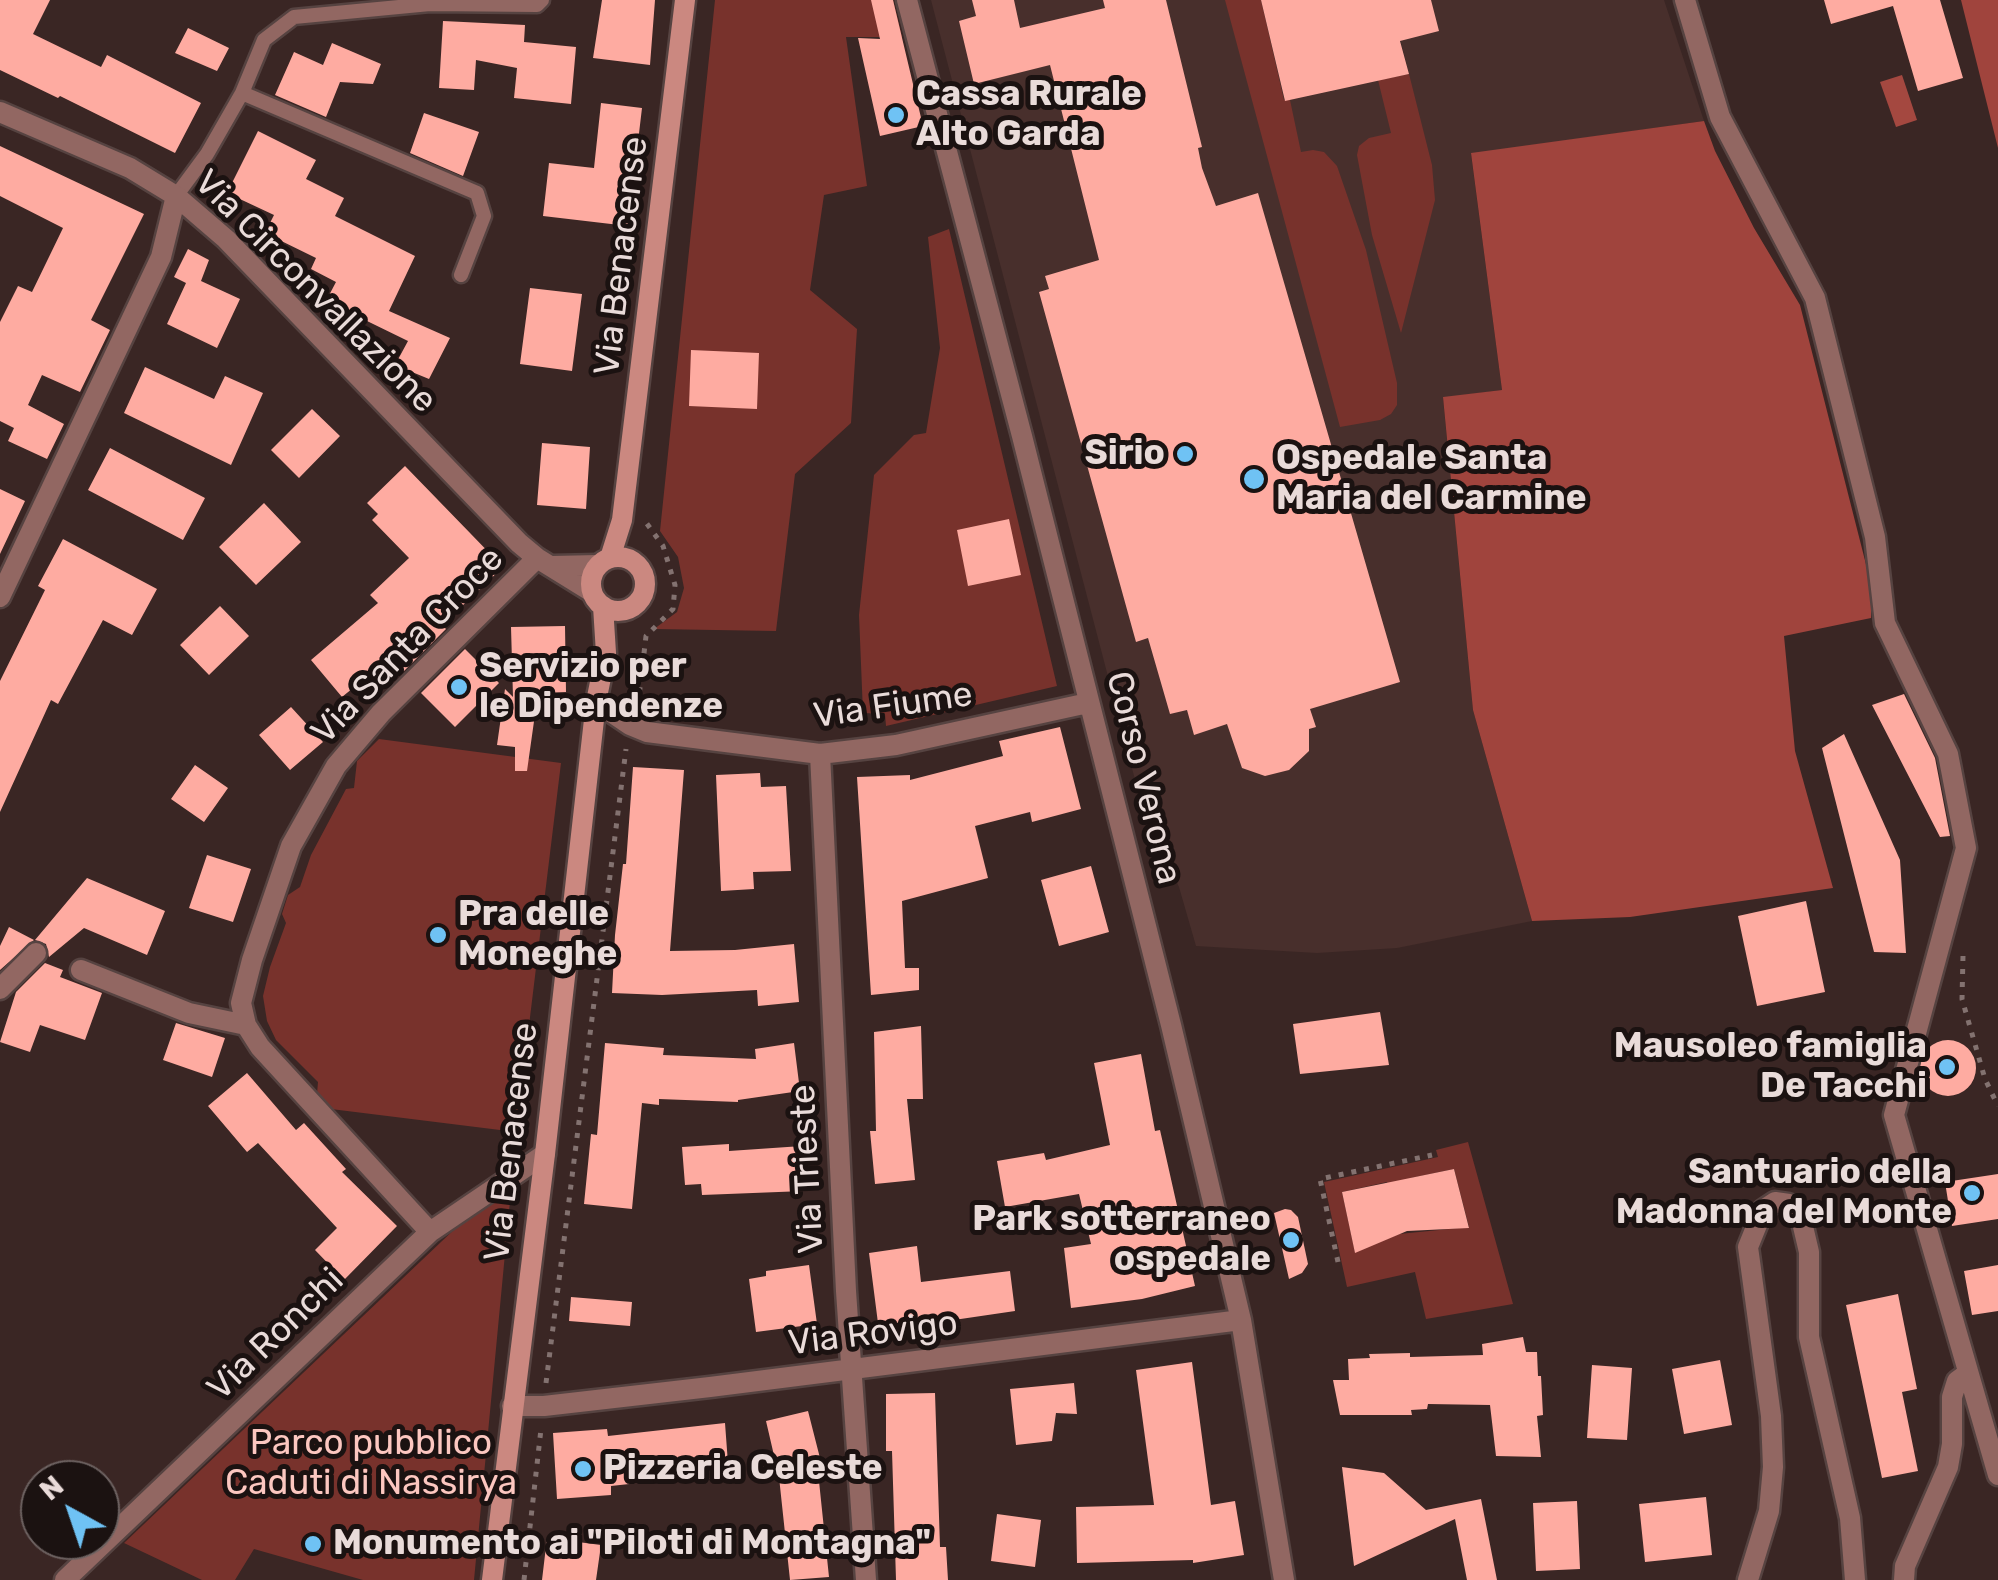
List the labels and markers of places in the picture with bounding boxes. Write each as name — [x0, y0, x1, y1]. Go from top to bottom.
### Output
place label: Cassa Rurale Alto Garda — [916, 74, 1142, 156]
marker: Cassa Rurale Alto Garda — [885, 104, 907, 126]
place label: Sirio — [1085, 433, 1165, 475]
place label: Ospedale Santa Maria del Carmine — [1276, 438, 1586, 520]
marker: Sirio — [1174, 443, 1196, 465]
marker: Ospedale Santa Maria del Carmine — [1241, 466, 1267, 492]
place label: Servizio per le Dipendenze — [479, 646, 723, 728]
marker: Servizio per le Dipendenze — [448, 676, 470, 698]
place label: Pra delle Moneghe — [458, 894, 617, 976]
marker: Pra delle Moneghe — [427, 924, 449, 946]
place label: Mausoleo famiglia De Tacchi — [1614, 1026, 1927, 1108]
marker: Mausoleo famiglia De Tacchi — [1936, 1056, 1958, 1078]
place label: Santuario della Madonna del Monte — [1616, 1152, 1952, 1234]
marker: Santuario della Madonna del Monte — [1961, 1182, 1983, 1204]
place label: Park sotterraneo ospedale — [972, 1199, 1271, 1281]
marker: Park sotterraneo ospedale — [1280, 1229, 1302, 1251]
place label: Pizzeria Celeste — [603, 1448, 883, 1490]
marker: Pizzeria Celeste — [572, 1458, 594, 1480]
place label: Monumento ai "Piloti di Montagna" — [333, 1523, 931, 1565]
marker: Monumento ai "Piloti di Montagna" — [302, 1533, 324, 1555]

